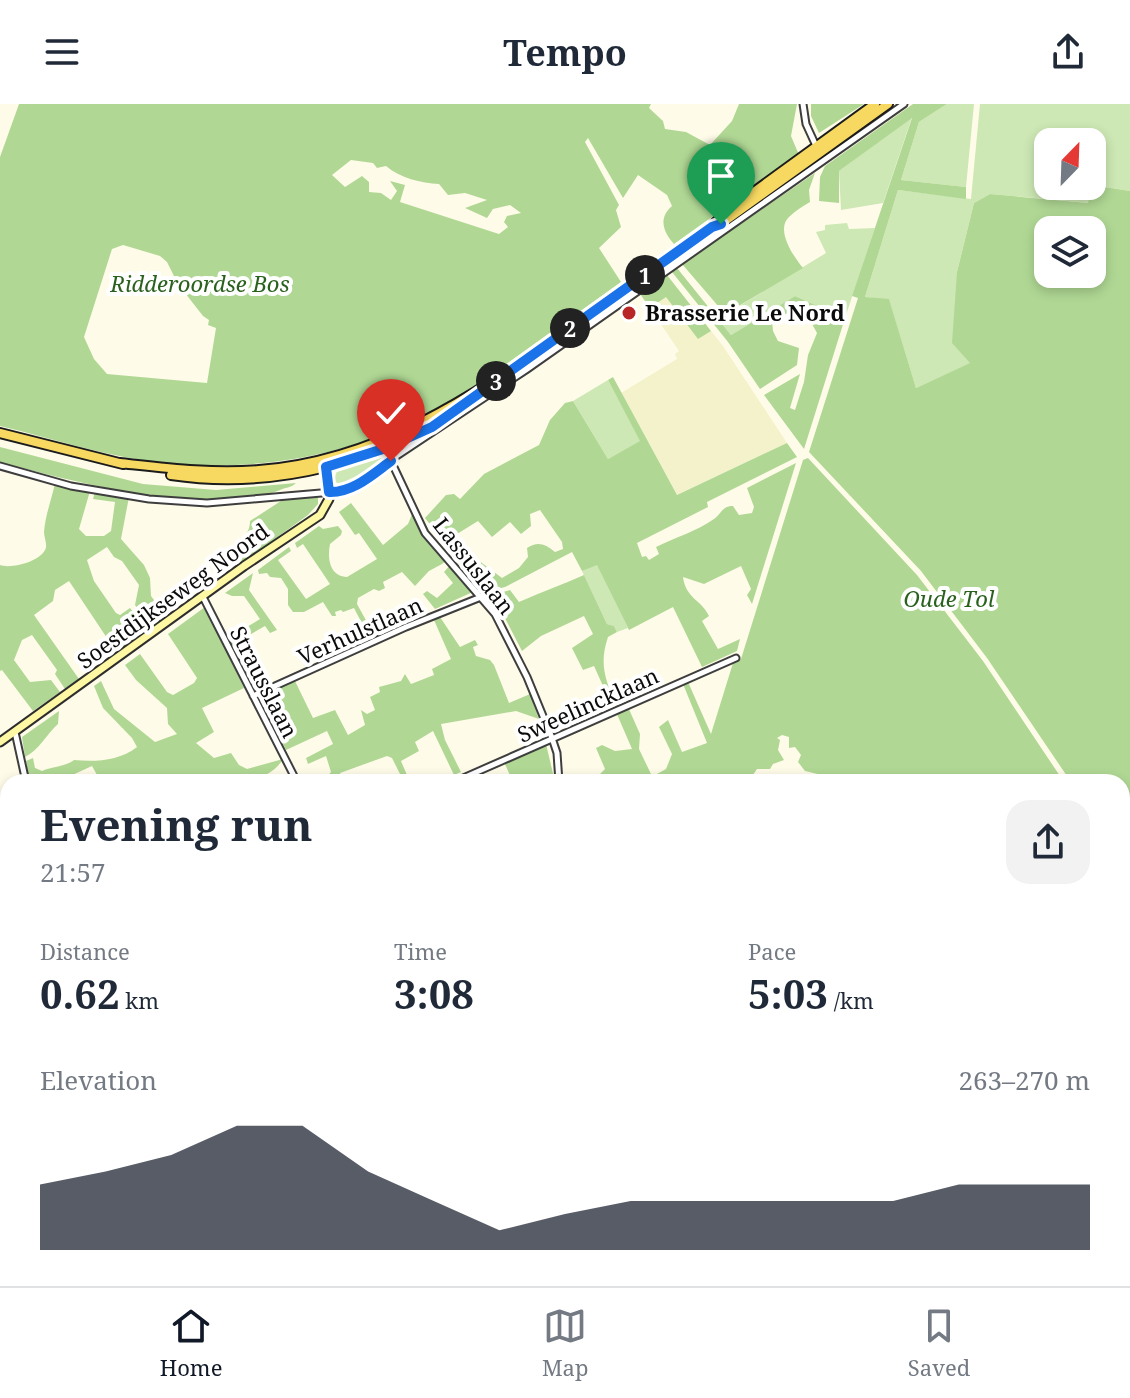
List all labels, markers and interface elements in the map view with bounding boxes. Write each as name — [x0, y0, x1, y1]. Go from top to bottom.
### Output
text: Tempo — [503, 28, 627, 77]
icon: menu — [40, 30, 84, 74]
icon: share — [1046, 30, 1090, 74]
north arrow — [1034, 128, 1106, 200]
map controls — [1034, 128, 1106, 288]
pin — [687, 142, 755, 224]
icon: arrive — [699, 154, 743, 198]
button: layers — [1034, 216, 1106, 288]
pin: 1 — [625, 255, 665, 295]
text: 1 — [639, 260, 651, 290]
park label: Ridderoordse Bos — [109, 268, 290, 298]
place label: Brasserie Le Nord — [645, 297, 845, 327]
marker: Brasserie Le Nord — [620, 304, 638, 322]
pin: 2 — [550, 308, 590, 348]
text: 2 — [564, 313, 576, 343]
pin: 3 — [476, 361, 516, 401]
text: 3 — [490, 366, 502, 396]
pin — [357, 379, 425, 461]
icon: check — [369, 391, 413, 435]
street label: Lassuslaan — [427, 511, 522, 620]
street label: Soestdijkseweg Noord — [70, 515, 275, 675]
park label: Oude Tol — [904, 583, 995, 613]
street label: Verhulstlaan — [292, 589, 427, 671]
street label: Strausslaan — [224, 621, 306, 743]
street label: Sweelincklaan — [512, 660, 663, 749]
text: Evening run — [40, 794, 313, 854]
button: share — [1006, 800, 1090, 884]
text: 21:57 — [40, 854, 106, 890]
text: Distance — [40, 936, 130, 966]
text: Time — [394, 936, 447, 966]
text: Pace — [748, 936, 796, 966]
text: 0.62 — [40, 966, 120, 1021]
text: 3:08 — [394, 966, 474, 1021]
text: 5:03 — [748, 966, 828, 1021]
text: km — [120, 985, 159, 1015]
text: /km — [828, 985, 874, 1015]
text: Elevation — [40, 1062, 157, 1098]
text: 263–270 m — [958, 1062, 1090, 1098]
tab: Home — [160, 1304, 222, 1382]
tab: Map — [542, 1304, 588, 1382]
tab: Saved — [908, 1304, 970, 1382]

